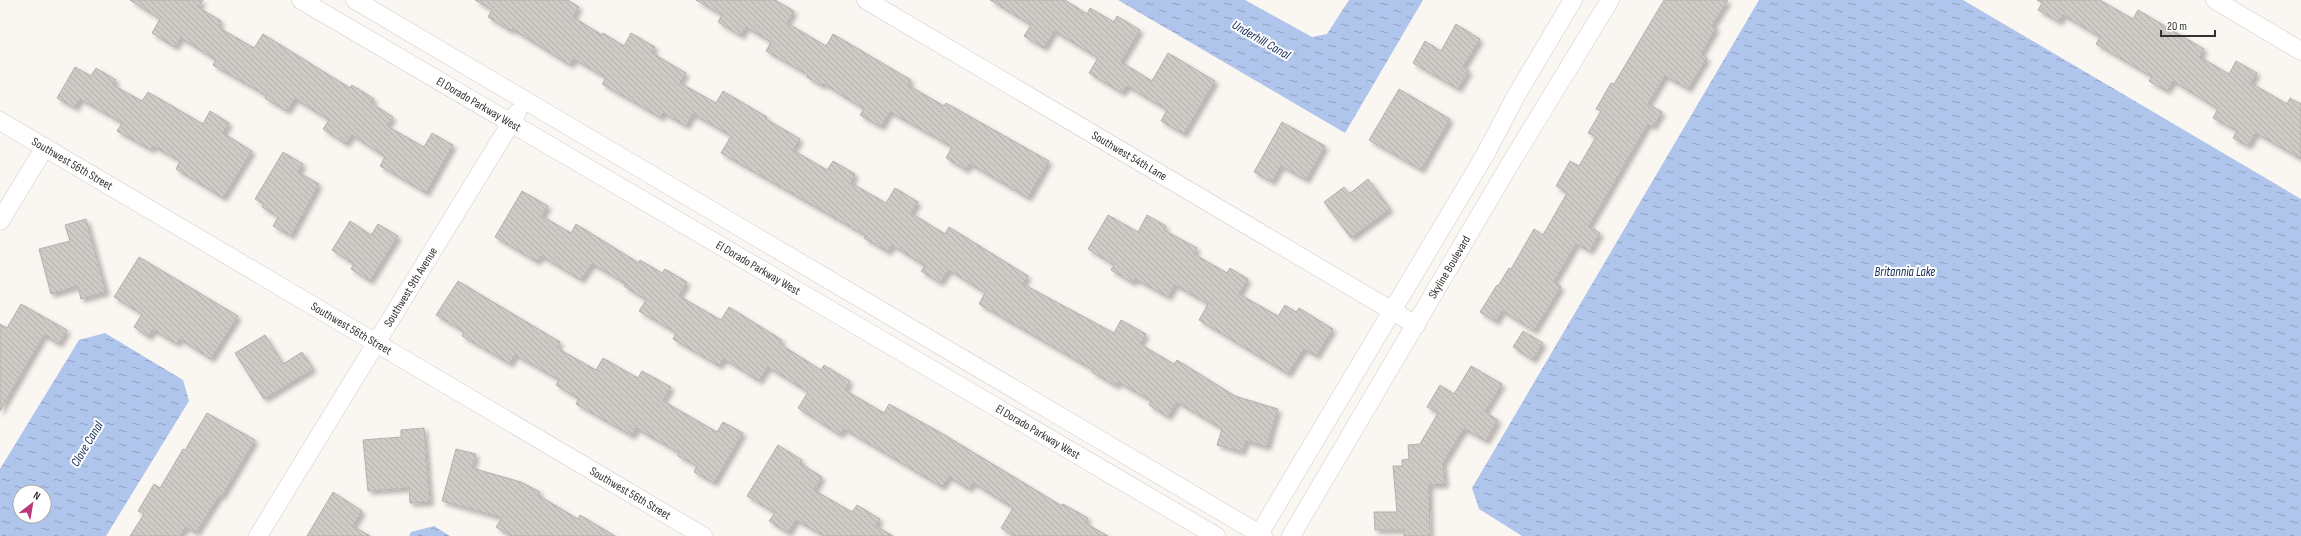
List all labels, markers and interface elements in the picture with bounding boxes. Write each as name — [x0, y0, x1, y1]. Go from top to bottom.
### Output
scale bar — [2161, 12, 2215, 38]
water label: Underhill Canal — [1229, 17, 1294, 63]
text: 20 m — [2167, 19, 2187, 34]
street label: El Dorado Parkway West — [434, 74, 524, 135]
street label: Southwest 54th Lane — [1089, 128, 1170, 184]
street label: Southwest 56th Street — [29, 134, 116, 194]
street label: Skyline Boulevard — [1425, 233, 1474, 301]
street label: El Dorado Parkway West — [713, 237, 804, 299]
street label: Southwest 9th Avenue — [380, 244, 441, 330]
water label: Britannia Lake — [1875, 264, 1935, 280]
street label: Southwest 56th Street — [308, 299, 395, 358]
street label: El Dorado Parkway West — [993, 401, 1083, 462]
water label: Clove Canal — [67, 418, 107, 470]
street label: Southwest 56th Street — [587, 463, 674, 523]
north arrow — [12, 484, 52, 524]
text: N — [31, 489, 43, 503]

